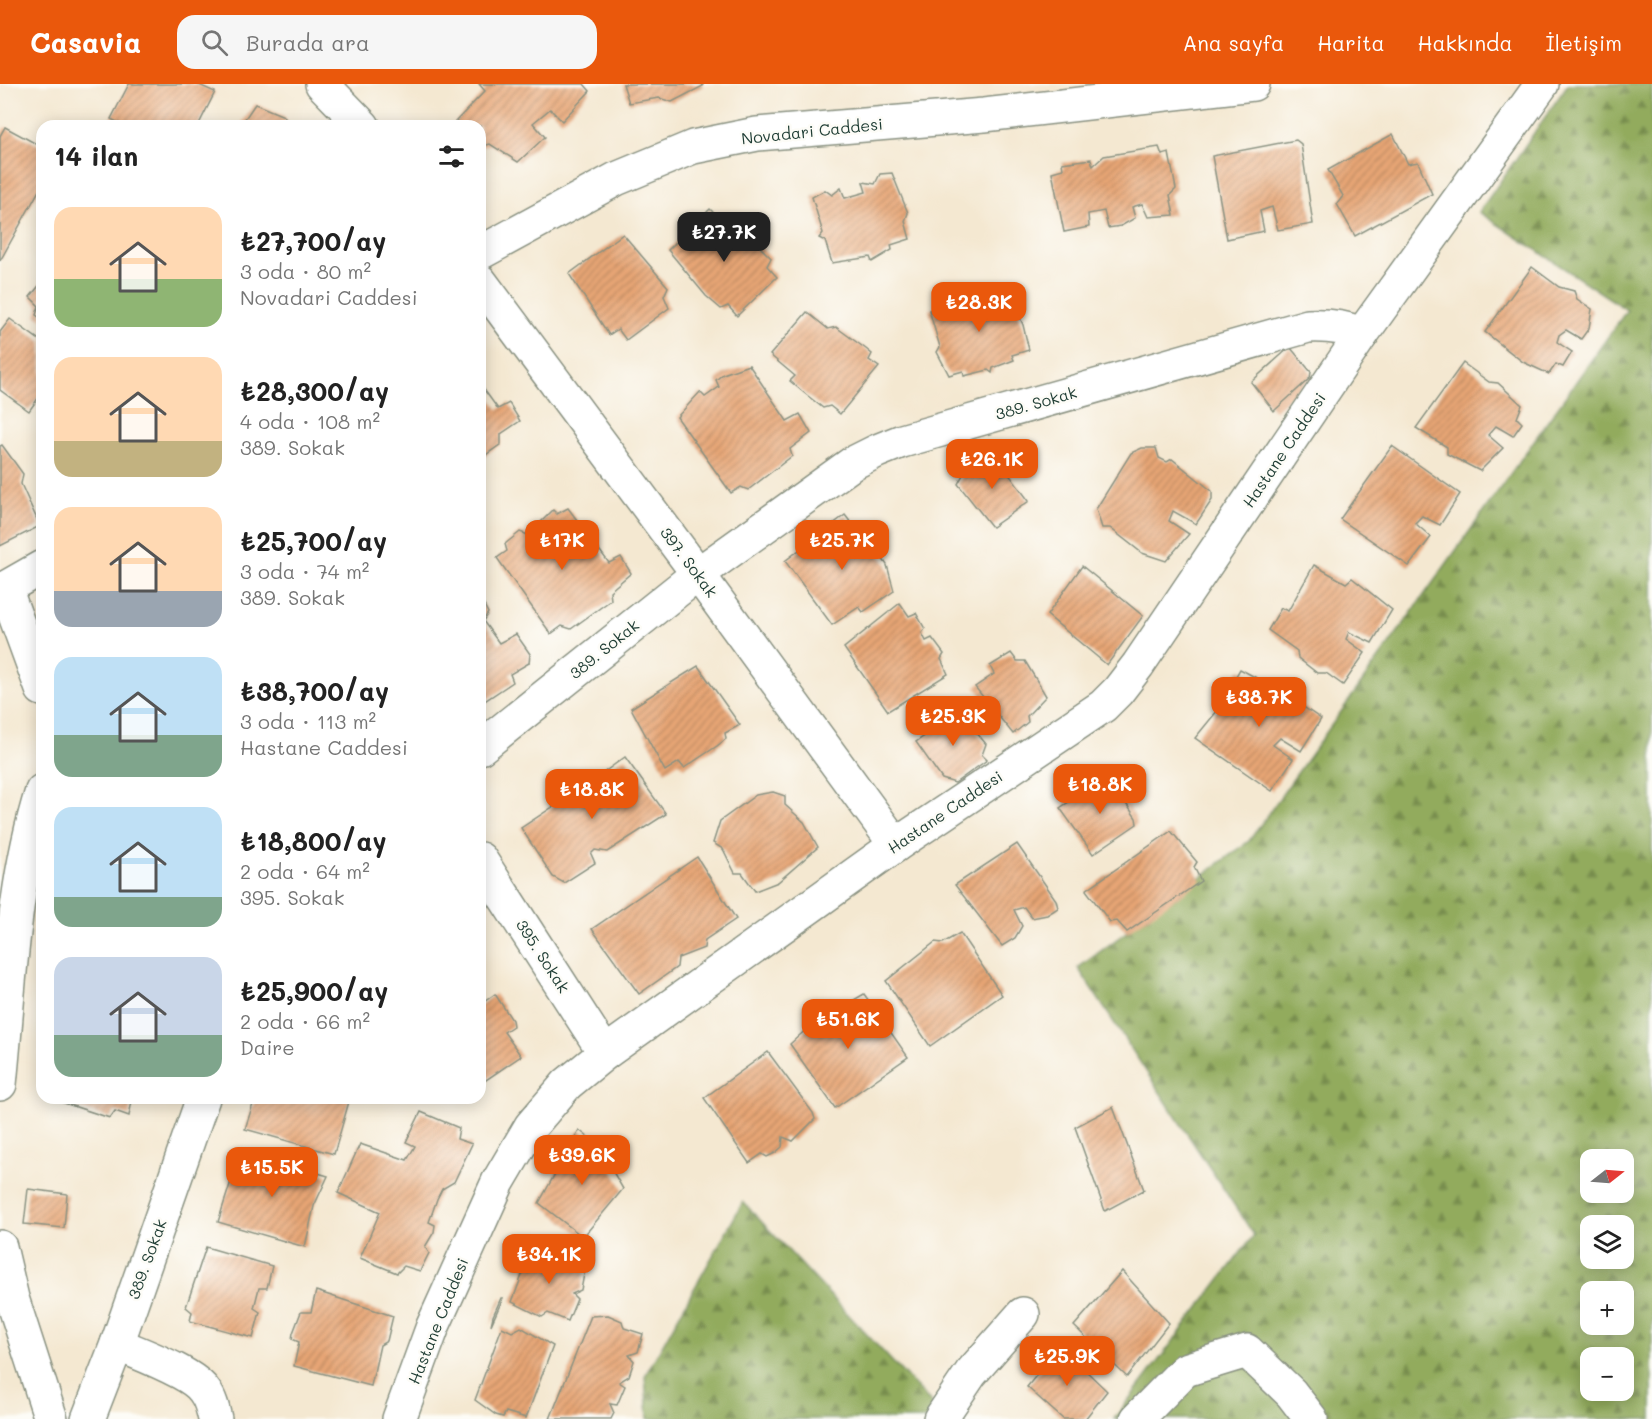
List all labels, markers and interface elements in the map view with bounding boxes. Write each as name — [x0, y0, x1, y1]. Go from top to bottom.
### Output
search box — [177, 15, 597, 69]
text: Casavia — [30, 24, 141, 60]
icon: search — [198, 26, 231, 59]
text: Burada ara — [246, 28, 370, 57]
text: Ana sayfa — [1183, 29, 1284, 56]
text: Harita — [1317, 29, 1385, 56]
text: Hakkında — [1418, 29, 1512, 56]
text: İletişim — [1545, 29, 1622, 56]
street label: Novadari Caddesi — [740, 113, 884, 148]
text: 14 ilan — [54, 139, 138, 173]
icon: filters — [435, 140, 468, 173]
pin: ₺27.7K — [675, 212, 773, 263]
text: ₺27.7K — [691, 218, 757, 244]
text: ₺27,700/ay — [240, 224, 386, 258]
icon: home — [102, 231, 174, 303]
text: 3 oda · 80 m² — [240, 258, 371, 284]
pin: ₺28.3K — [930, 282, 1028, 333]
text: Novadari Caddesi — [240, 284, 418, 310]
text: ₺28.3K — [945, 288, 1013, 314]
text: ₺28,300/ay — [240, 374, 389, 408]
icon: home — [102, 381, 174, 453]
street label: 389. Sokak — [993, 381, 1079, 424]
street label: Hastane Caddesi — [1237, 388, 1330, 511]
text: 4 oda · 108 m² — [240, 408, 380, 434]
text: 389. Sokak — [240, 434, 345, 460]
pin: ₺26.1K — [943, 439, 1041, 490]
text: ₺26.1K — [960, 445, 1024, 471]
pin: ₺17K — [526, 520, 598, 571]
pin: ₺25.7K — [793, 520, 891, 571]
street label: 397. Sokak — [656, 522, 723, 601]
text: ₺25,700/ay — [240, 524, 387, 558]
text: ₺17K — [539, 526, 585, 552]
text: ₺25.7K — [809, 526, 875, 552]
icon: home — [102, 531, 174, 603]
text: 3 oda · 74 m² — [240, 558, 369, 584]
text: 389. Sokak — [240, 584, 345, 610]
street label: 389. Sokak — [565, 614, 643, 683]
text: ₺38,700/ay — [240, 674, 389, 708]
pin: ₺38.7K — [1210, 677, 1308, 728]
icon: home — [102, 681, 174, 753]
text: ₺38.7K — [1225, 683, 1293, 709]
pin: ₺25.3K — [904, 696, 1002, 747]
text: ₺25.3K — [920, 702, 986, 728]
text: 3 oda · 113 m² — [240, 708, 376, 734]
text: Hastane Caddesi — [240, 734, 408, 760]
pin: ₺18.8K — [1051, 764, 1149, 815]
street label: Hastane Caddesi — [883, 765, 1006, 858]
pin: ₺18.8K — [543, 769, 641, 820]
text: ₺18.8K — [1067, 770, 1133, 796]
text: ₺18.8K — [559, 775, 625, 801]
text: ₺18,800/ay — [240, 824, 387, 858]
icon: home — [102, 831, 174, 903]
text: 2 oda · 64 m² — [240, 858, 370, 884]
text: 395. Sokak — [240, 884, 344, 910]
street label: 395. Sokak — [512, 915, 575, 996]
text: ₺25,900/ay — [240, 974, 388, 1008]
icon: home — [102, 981, 174, 1053]
pin: ₺51.6K — [799, 999, 897, 1050]
text: ₺51.6K — [816, 1005, 880, 1031]
text: 2 oda · 66 m² — [240, 1008, 370, 1034]
text: Daire — [240, 1034, 295, 1060]
pin: ₺39.6K — [533, 1135, 631, 1186]
text: ₺39.6K — [548, 1141, 616, 1167]
pin: ₺15.5K — [223, 1147, 321, 1198]
north arrow — [1580, 1149, 1634, 1203]
map controls — [1580, 1149, 1634, 1401]
text: ₺15.5K — [240, 1153, 304, 1179]
button: layers — [1580, 1215, 1634, 1269]
street label: 389. Sokak — [122, 1216, 171, 1302]
pin: ₺34.1K — [500, 1234, 598, 1285]
text: ₺34.1K — [516, 1240, 582, 1266]
street label: Hastane Caddesi — [403, 1255, 472, 1387]
button: + — [1580, 1281, 1634, 1335]
pin: ₺25.9K — [1018, 1336, 1116, 1387]
text: ₺25.9K — [1034, 1342, 1100, 1368]
button: − — [1580, 1347, 1634, 1401]

